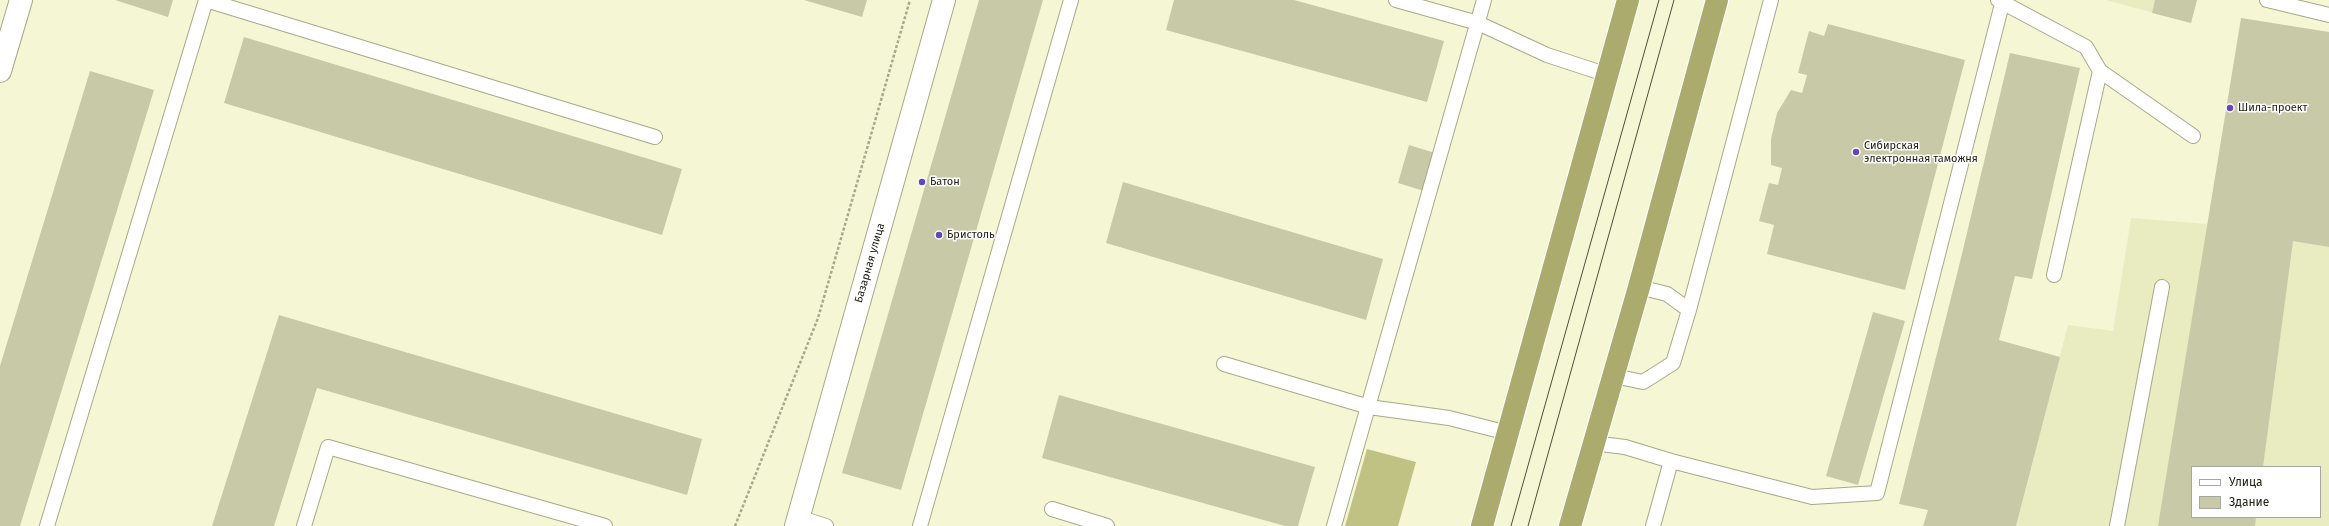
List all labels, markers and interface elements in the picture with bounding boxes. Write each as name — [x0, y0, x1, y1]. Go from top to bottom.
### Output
place label: Шила-проект — [2238, 101, 2308, 115]
marker: Шила-проект — [2225, 103, 2235, 113]
place label: Сибирская электронная таможня — [1864, 139, 1978, 165]
marker: Сибирская электронная таможня — [1851, 147, 1861, 157]
place label: Батон — [930, 175, 960, 189]
marker: Батон — [917, 177, 927, 187]
street label: Базарная улица — [852, 222, 888, 304]
place label: Бристоль — [947, 228, 995, 242]
marker: Бристоль — [934, 230, 944, 240]
legend — [2191, 466, 2321, 518]
text: Улица — [2229, 475, 2263, 489]
text: Здание — [2229, 495, 2269, 509]

